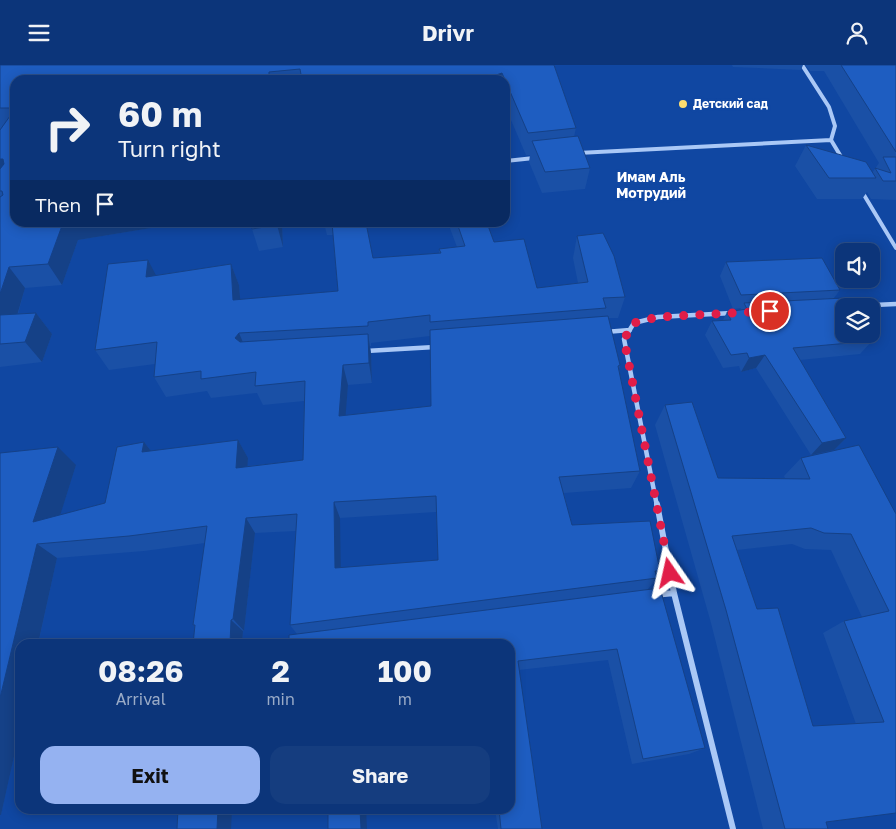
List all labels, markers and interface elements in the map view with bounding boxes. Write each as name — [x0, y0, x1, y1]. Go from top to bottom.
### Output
icon: menu — [25, 19, 53, 47]
text: Drivr — [422, 19, 474, 46]
icon: person — [843, 19, 871, 47]
text: 60 m — [118, 93, 202, 135]
icon: right — [35, 95, 100, 160]
place label: Детский сад — [693, 96, 768, 111]
marker: Детский сад — [677, 98, 689, 110]
text: Turn right — [118, 135, 221, 162]
district label: Имам Аль Мотрудий — [616, 168, 686, 201]
icon: arrive — [91, 190, 119, 218]
text: Then — [35, 193, 81, 216]
map controls — [835, 243, 880, 343]
button: sound — [835, 243, 880, 288]
pin — [749, 290, 791, 332]
icon: arrive — [756, 297, 784, 325]
button: layers — [835, 298, 880, 343]
position arrow — [643, 546, 695, 598]
text: 08:26 — [98, 653, 184, 689]
text: 2 — [271, 653, 290, 689]
text: 100 — [378, 653, 432, 689]
text: Arrival — [116, 689, 166, 709]
text: min — [266, 689, 295, 709]
text: m — [398, 689, 412, 709]
button: Exit — [40, 746, 260, 804]
button: Share — [270, 746, 490, 804]

